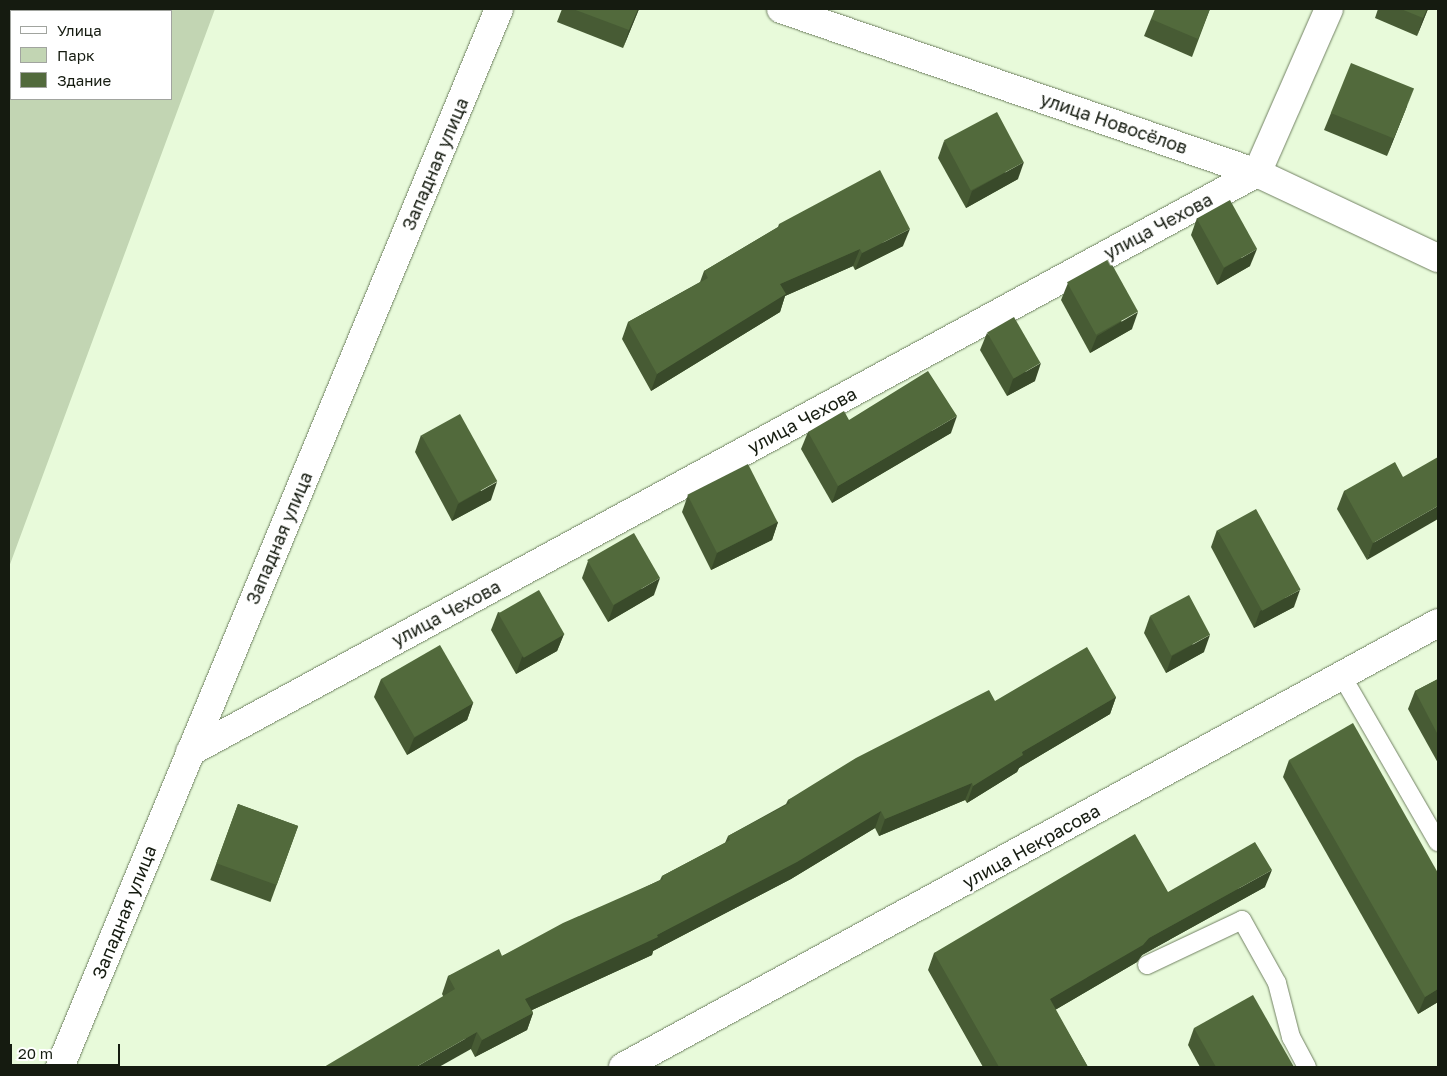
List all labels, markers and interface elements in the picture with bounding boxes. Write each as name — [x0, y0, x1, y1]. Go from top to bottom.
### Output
legend — [10, 10, 172, 100]
text: Улица — [57, 21, 102, 39]
text: Парк — [57, 46, 95, 64]
text: Здание — [57, 71, 111, 89]
street label: улица Новосёлов — [1038, 88, 1190, 158]
street label: Западная улица — [397, 94, 473, 234]
street label: улица Чехова — [1100, 188, 1216, 264]
street label: улица Чехова — [744, 382, 860, 458]
street label: Западная улица — [241, 468, 317, 608]
street label: улица Чехова — [388, 575, 504, 651]
street label: улица Некрасова — [958, 799, 1104, 893]
street label: Западная улица — [87, 842, 161, 982]
scale bar — [12, 1034, 122, 1066]
text: 20 m — [18, 1044, 53, 1062]

